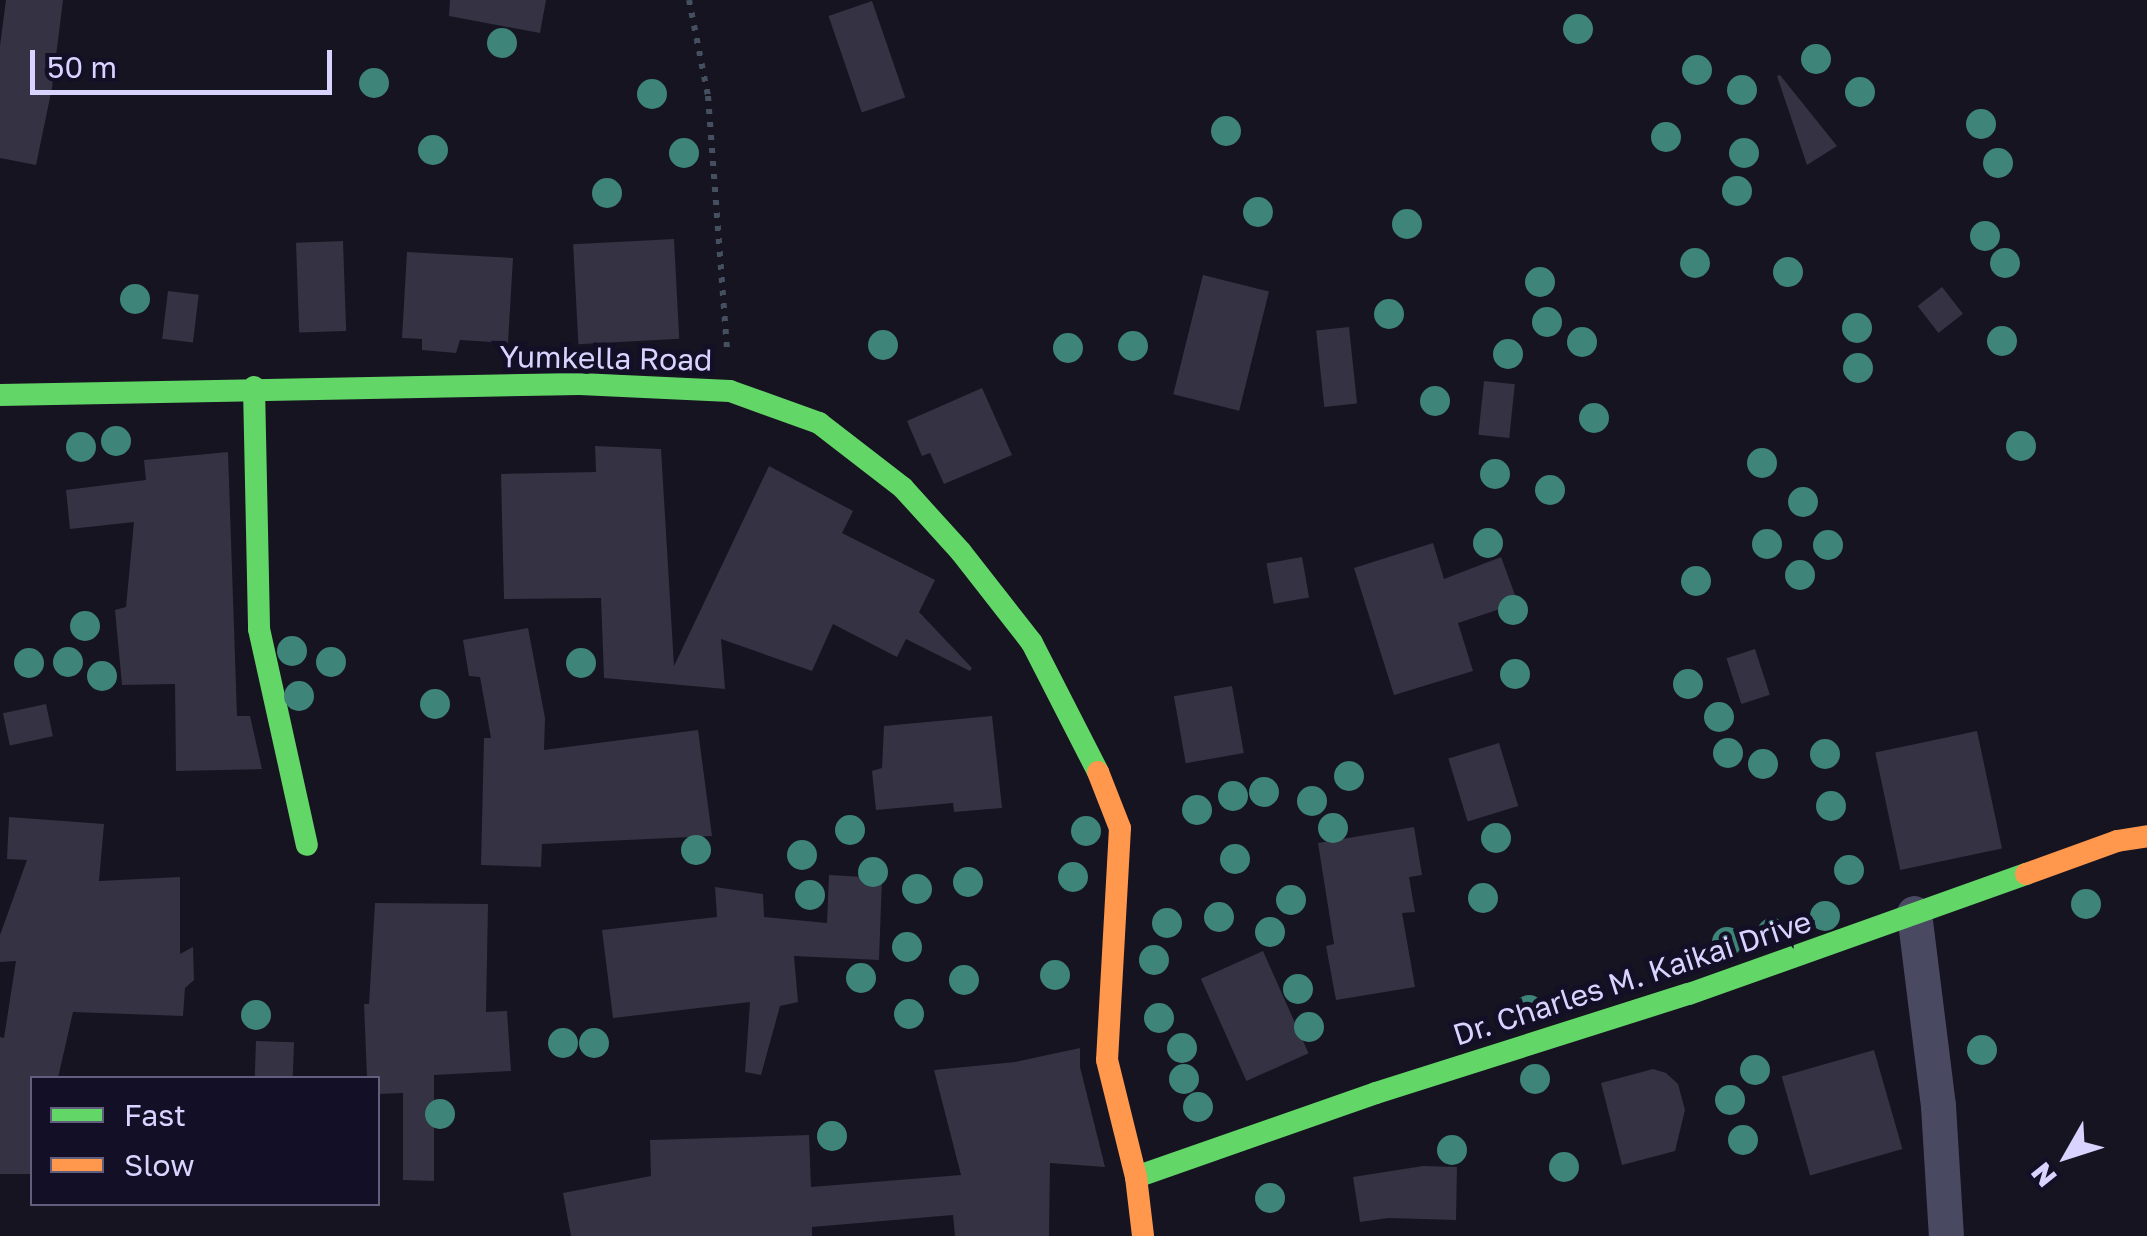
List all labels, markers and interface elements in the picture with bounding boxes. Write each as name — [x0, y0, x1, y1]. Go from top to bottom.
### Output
scale bar — [35, 30, 338, 92]
text: 50 m — [47, 49, 117, 85]
street label: Yumkella Road — [499, 338, 713, 378]
street label: Dr. Charles M. Kaikai Drive — [1448, 903, 1816, 1053]
legend — [30, 1076, 380, 1206]
text: Fast — [124, 1097, 186, 1133]
north arrow — [2017, 1106, 2117, 1206]
text: Slow — [124, 1147, 195, 1183]
text: N — [2024, 1157, 2063, 1194]

